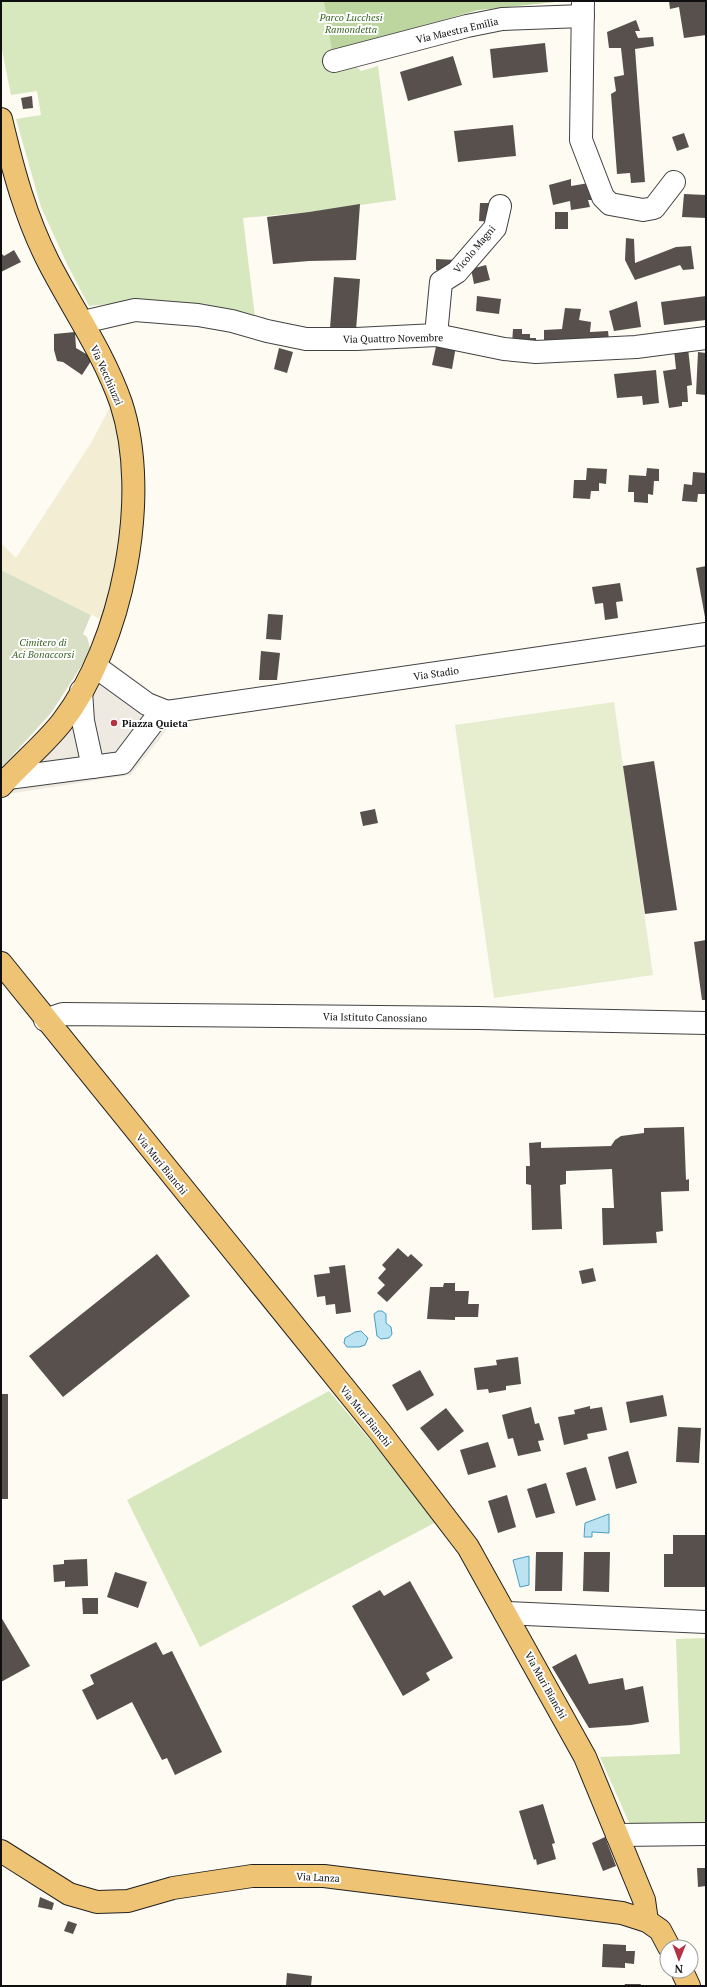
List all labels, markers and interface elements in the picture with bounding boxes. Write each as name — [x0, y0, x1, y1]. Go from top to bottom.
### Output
park label: Parco Lucchesi Ramondetta — [319, 11, 383, 36]
street label: Via Maestra Emilia — [415, 15, 499, 46]
street label: Vicolo Magni — [451, 223, 498, 276]
street label: Via Quattro Novembre — [343, 331, 443, 346]
street label: Via Vecchiuzzi — [88, 343, 126, 407]
park label: Cimitero di Aci Bonaccorsi — [11, 636, 74, 661]
street label: Via Stadio — [413, 664, 460, 683]
place label: Piazza Quieta — [122, 717, 188, 730]
marker: Piazza Quieta — [109, 718, 119, 728]
street label: Via Istituto Canossiano — [323, 1010, 428, 1025]
street label: Via Muri Bianchi — [133, 1131, 190, 1197]
street label: Via Muri Bianchi — [337, 1383, 394, 1449]
street label: Via Muri Bianchi — [522, 1649, 569, 1721]
street label: Via Lanza — [296, 1870, 340, 1885]
north arrow — [659, 1939, 699, 1979]
text: N — [674, 1962, 683, 1976]

